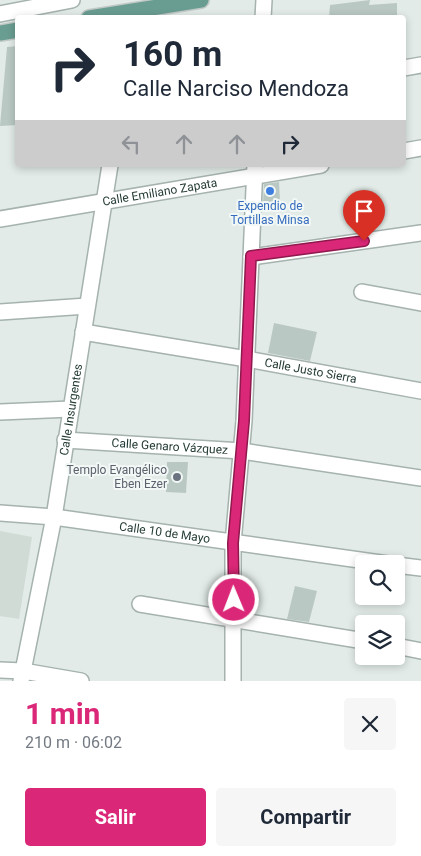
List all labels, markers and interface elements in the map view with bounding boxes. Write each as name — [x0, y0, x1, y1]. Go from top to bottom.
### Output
text: 160 m — [123, 34, 222, 75]
icon: right — [40, 35, 105, 100]
text: Calle Narciso Mendoza — [123, 76, 349, 101]
icon: left — [117, 130, 145, 158]
icon: ahead — [170, 130, 198, 158]
icon: ahead — [223, 130, 251, 158]
icon: right — [276, 130, 304, 158]
street label: Calle Emiliano Zapata — [101, 176, 218, 209]
marker: Expendio de Tortillas Minsa — [264, 185, 276, 197]
pin — [343, 190, 385, 241]
icon: arrive — [350, 197, 378, 225]
place label: Expendio de Tortillas Minsa — [231, 199, 309, 227]
street label: Calle Justo Sierra — [263, 355, 358, 386]
street label: Calle Insurgentes — [57, 363, 85, 456]
street label: Calle Genaro Vázquez — [111, 436, 228, 457]
place label: Templo Evangélico Eben Ezer — [66, 463, 167, 491]
marker: Templo Evangélico Eben Ezer — [171, 471, 183, 483]
street label: Calle 10 de Mayo — [118, 519, 211, 546]
map controls — [355, 555, 405, 665]
button: search — [355, 555, 405, 605]
position arrow — [207, 573, 259, 625]
button: layers — [355, 615, 405, 665]
text: 1 min — [25, 696, 100, 731]
button: close — [344, 698, 396, 750]
text: 210 m · 06:02 — [25, 733, 122, 752]
button: Salir — [25, 788, 206, 846]
button: Compartir — [216, 788, 396, 846]

